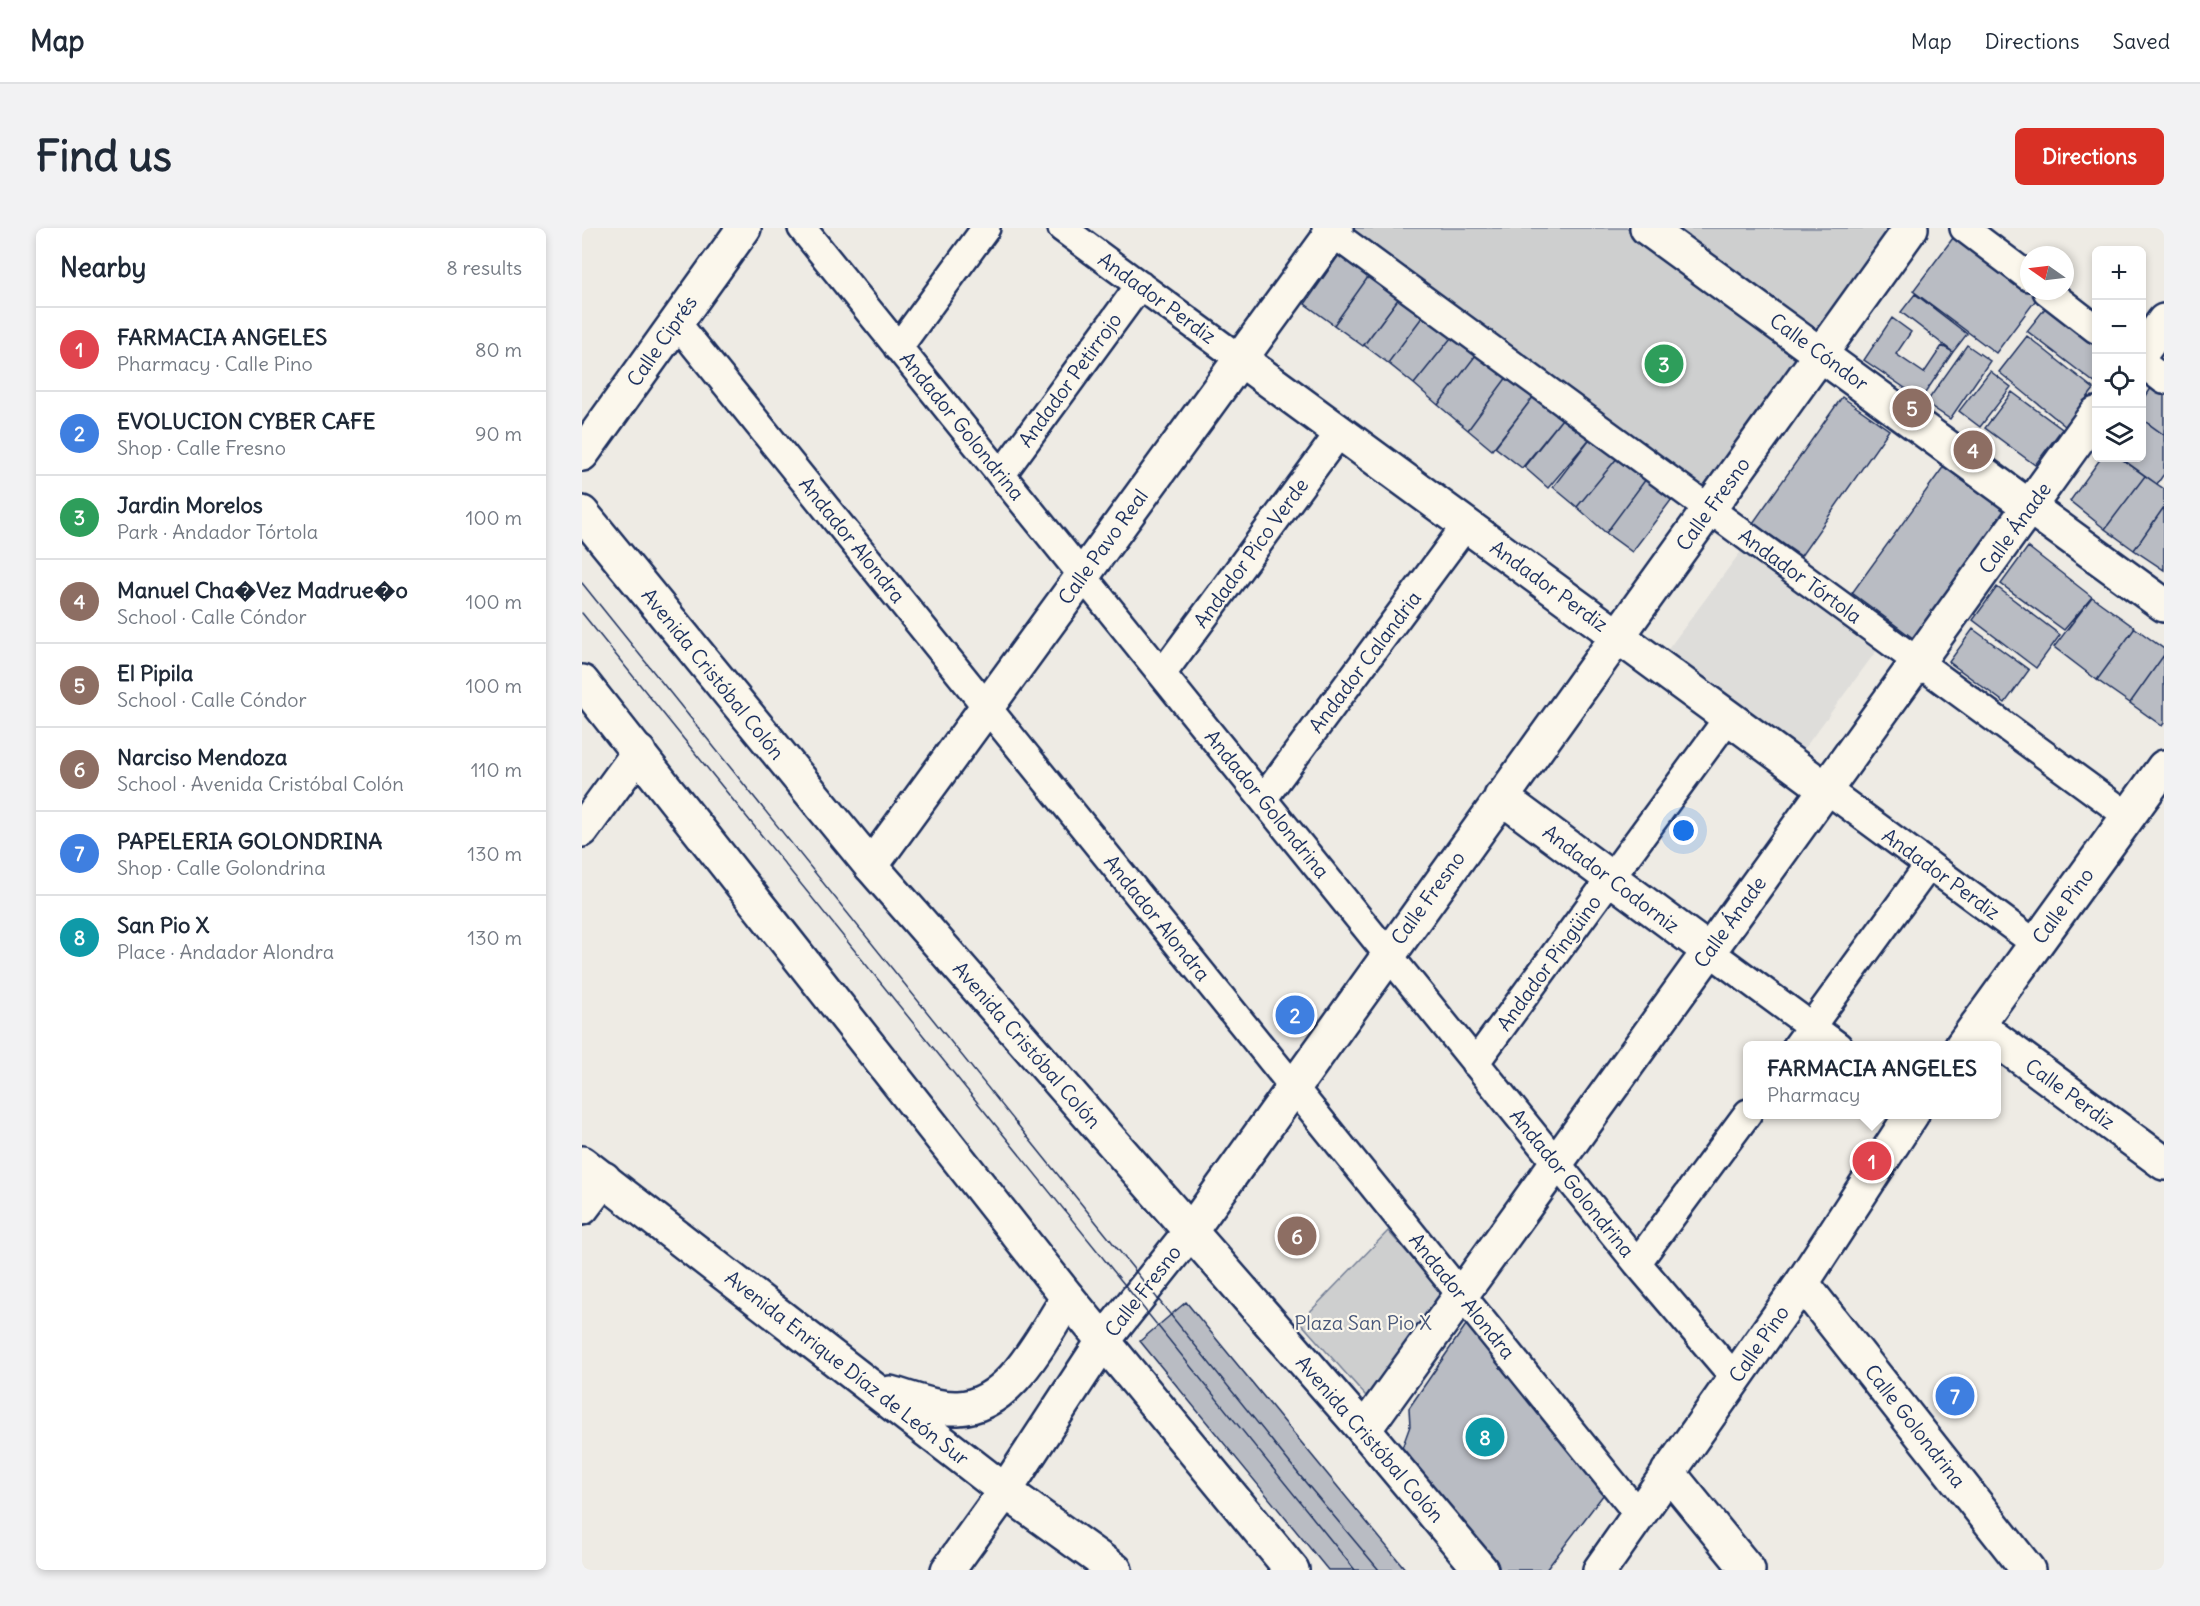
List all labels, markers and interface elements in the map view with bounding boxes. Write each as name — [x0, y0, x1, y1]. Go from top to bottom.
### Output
text: Map — [30, 23, 84, 59]
text: Map — [1911, 28, 1952, 55]
text: Directions — [1985, 28, 2079, 55]
text: Saved — [2112, 28, 2170, 55]
button: Directions — [2015, 128, 2164, 185]
text: Find us — [36, 130, 172, 182]
north arrow — [2020, 246, 2074, 300]
map controls — [2092, 246, 2146, 462]
button: + — [2092, 246, 2146, 300]
street label: Andador Perdiz — [1094, 247, 1221, 349]
text: Nearby — [60, 251, 146, 284]
text: 8 results — [446, 255, 522, 280]
street label: Calle Ciprés — [621, 290, 702, 391]
button: − — [2092, 300, 2146, 354]
street label: Calle Cóndor — [1765, 307, 1874, 396]
street label: Andador Petirrojo — [1013, 308, 1127, 452]
text: FARMACIA ANGELES — [117, 323, 327, 351]
text: 1 — [76, 337, 83, 362]
text: 80 m — [475, 337, 522, 362]
pin: 3 — [1644, 342, 1684, 386]
street label: Andador Golondrina — [895, 346, 1030, 505]
text: Pharmacy · Calle Pino — [117, 351, 313, 376]
button: locate — [2092, 354, 2146, 408]
pin: 5 — [1892, 386, 1932, 430]
text: EVOLUCION CYBER CAFE — [117, 407, 375, 435]
button: layers — [2092, 408, 2146, 462]
text: 2 — [74, 421, 85, 446]
text: 90 m — [475, 421, 522, 446]
pin: 4 — [1954, 428, 1992, 472]
text: Shop · Calle Fresno — [117, 435, 286, 460]
street label: Calle Fresno — [1670, 452, 1755, 555]
street label: Andador Alondra — [794, 472, 911, 608]
street label: Andador Pico Verde — [1188, 473, 1313, 632]
street label: Calle Ánade — [1973, 477, 2056, 578]
street label: Calle Pavo Real — [1052, 484, 1153, 609]
text: Jardin Morelos — [117, 491, 263, 519]
text: 3 — [74, 505, 85, 530]
text: 100 m — [465, 505, 522, 530]
text: Park · Andador Tórtola — [117, 519, 318, 544]
street label: Andador Tórtola — [1734, 523, 1867, 629]
street label: Andador Perdiz — [1486, 535, 1613, 637]
text: Manuel Cha�Vez Madrue�o — [117, 576, 408, 604]
street label: Avenida Cristóbal Colón — [637, 583, 790, 764]
street label: Andador Calandria — [1303, 586, 1426, 738]
text: 4 — [74, 589, 85, 614]
text: 100 m — [465, 589, 522, 614]
text: School · Calle Cóndor — [117, 604, 307, 629]
text: El Pipila — [117, 659, 193, 687]
text: 5 — [74, 673, 85, 698]
text: 100 m — [465, 673, 522, 698]
text: School · Calle Cóndor — [117, 687, 307, 712]
street label: Andador Golondrina — [1200, 724, 1335, 883]
text: Narciso Mendoza — [117, 743, 287, 771]
text: 6 — [74, 757, 85, 782]
text: 110 m — [471, 757, 522, 782]
text: School · Avenida Cristóbal Colón — [117, 771, 404, 796]
your location — [1669, 816, 1698, 845]
street label: Andador Codorniz — [1538, 819, 1684, 938]
street label: Andador Perdiz — [1878, 823, 2005, 925]
text: PAPELERIA GOLONDRINA — [117, 827, 382, 855]
text: 7 — [75, 841, 84, 866]
text: 130 m — [467, 841, 522, 866]
street label: Calle Fresno — [1385, 846, 1470, 949]
street label: Andador Alondra — [1099, 850, 1216, 986]
text: Shop · Calle Golondrina — [117, 855, 326, 880]
street label: Calle Pino — [2027, 863, 2099, 949]
street label: Calle Ánade — [1688, 871, 1771, 972]
street label: Andador Pingüino — [1491, 890, 1606, 1035]
text: San Pio X — [117, 911, 209, 939]
text: 8 — [74, 925, 85, 950]
text: 130 m — [467, 925, 522, 950]
text: Place · Andador Alondra — [117, 939, 334, 964]
street label: Avenida Cristóbal Colón — [948, 956, 1107, 1133]
pin: 2 — [1276, 992, 1314, 1038]
popup — [1743, 1041, 2001, 1119]
street label: Calle Perdiz — [2021, 1053, 2120, 1134]
text: FARMACIA ANGELES — [1767, 1054, 1977, 1082]
text: Pharmacy — [1767, 1082, 1860, 1107]
street label: Andador Golondrina — [1505, 1103, 1640, 1262]
pin: 1 — [1852, 1138, 1892, 1184]
pin: 6 — [1278, 1214, 1316, 1258]
street label: Andador Alondra — [1404, 1228, 1521, 1364]
street label: Calle Fresno — [1099, 1240, 1186, 1342]
street label: Avenida Enrique Díaz de León Sur — [720, 1265, 974, 1471]
street label: Calle Pino — [1723, 1300, 1794, 1387]
park label: Plaza San Pio X — [1294, 1310, 1432, 1335]
street label: Avenida Cristóbal Colón — [1291, 1350, 1450, 1527]
street label: Calle Golondrina — [1860, 1359, 1971, 1492]
pin: 7 — [1936, 1374, 1974, 1418]
pin: 8 — [1466, 1414, 1504, 1460]

